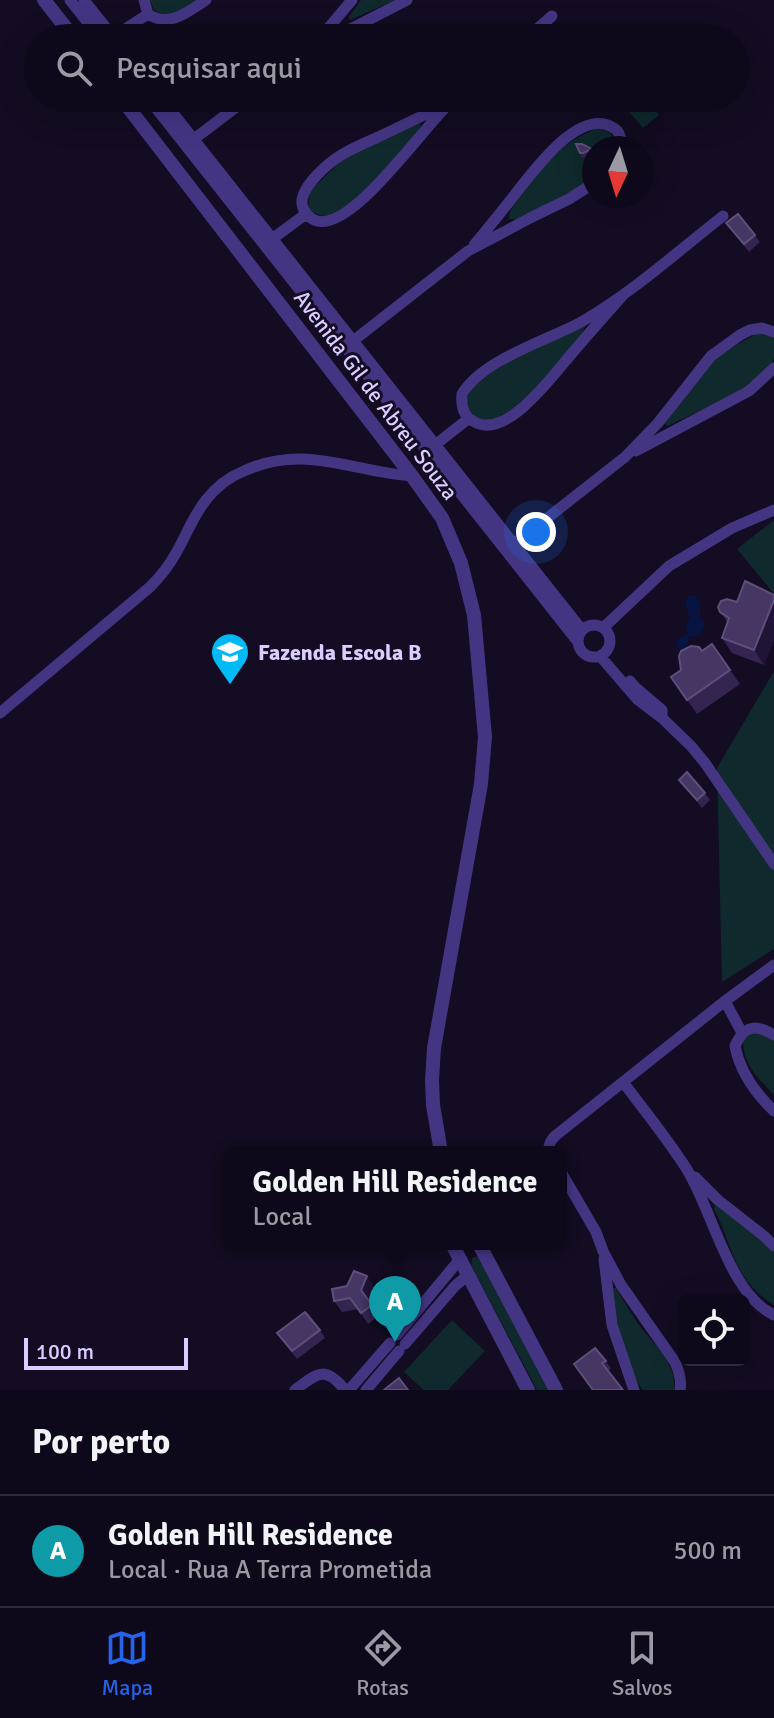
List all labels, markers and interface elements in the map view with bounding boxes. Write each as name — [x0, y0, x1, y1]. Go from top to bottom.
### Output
search box — [24, 24, 750, 112]
icon: search — [52, 46, 96, 90]
text: Pesquisar aqui — [116, 50, 302, 87]
north arrow — [582, 136, 654, 208]
street label: Avenida Gil de Abreu Souza — [288, 285, 464, 505]
your location — [516, 512, 556, 552]
school or university icon: Fazenda Escola B — [209, 631, 251, 686]
place label: Fazenda Escola B — [258, 639, 422, 666]
popup — [223, 1146, 567, 1250]
text: Golden Hill Residence — [253, 1164, 537, 1201]
text: Local — [253, 1201, 312, 1233]
pin: A — [369, 1276, 421, 1342]
map controls — [678, 1294, 750, 1366]
button: locate — [678, 1294, 750, 1366]
scale bar — [24, 1334, 188, 1370]
text: 100 m — [36, 1338, 94, 1365]
text: Por perto — [32, 1421, 170, 1463]
text: Golden Hill Residence — [108, 1517, 393, 1554]
text: A — [50, 1535, 66, 1567]
text: 500 m — [673, 1535, 742, 1567]
text: Local · Rua A Terra Prometida — [108, 1554, 432, 1586]
tab: Mapa — [102, 1626, 153, 1701]
tab: Rotas — [356, 1626, 409, 1701]
tab: Salvos — [612, 1626, 672, 1701]

